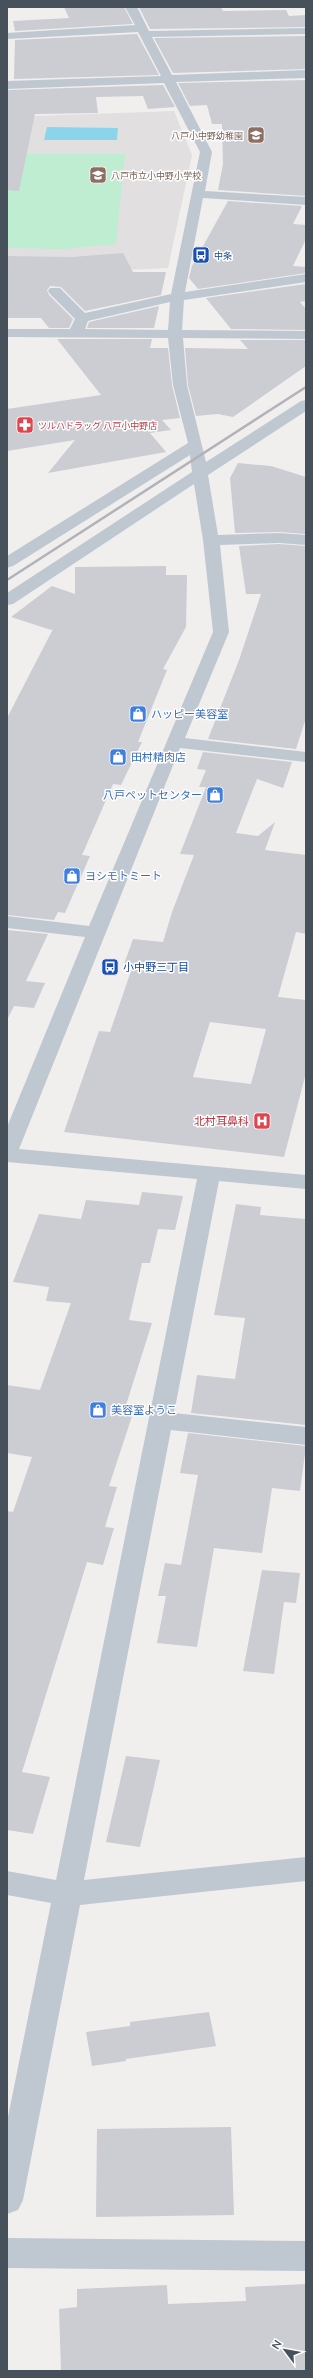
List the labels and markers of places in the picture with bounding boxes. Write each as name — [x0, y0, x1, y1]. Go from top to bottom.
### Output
school or university icon: 八戸小中野幼稚園 — [246, 125, 266, 145]
place label: 八戸小中野幼稚園 — [171, 130, 243, 141]
school or university icon: 八戸市立小中野小学校 — [88, 165, 108, 185]
place label: 八戸市立小中野小学校 — [111, 170, 201, 181]
bus stop icon: 中条 — [191, 245, 211, 265]
place label: 中条 — [214, 250, 232, 261]
pharmacy icon: ツルハドラッグ 八戸小中野店 — [15, 415, 35, 435]
place label: ツルハドラッグ 八戸小中野店 — [38, 420, 157, 431]
shop icon: ハッピー美容室 — [128, 704, 148, 724]
place label: ハッピー美容室 — [151, 707, 228, 721]
shop icon: 田村精肉店 — [108, 747, 128, 767]
place label: 田村精肉店 — [131, 750, 186, 764]
shop icon: 八戸ペットセンター — [205, 785, 225, 805]
place label: 八戸ペットセンター — [103, 788, 202, 802]
shop icon: ヨシモトミート — [62, 866, 82, 886]
place label: ヨシモトミート — [85, 869, 162, 883]
bus stop icon: 小中野三丁目 — [100, 957, 120, 977]
place label: 小中野三丁目 — [123, 960, 189, 974]
hospital icon: 北村耳鼻科 — [252, 1111, 272, 1131]
place label: 北村耳鼻科 — [194, 1114, 249, 1128]
shop icon: 美容室ようこ — [88, 1400, 108, 1420]
place label: 美容室ようこ — [111, 1403, 177, 1417]

